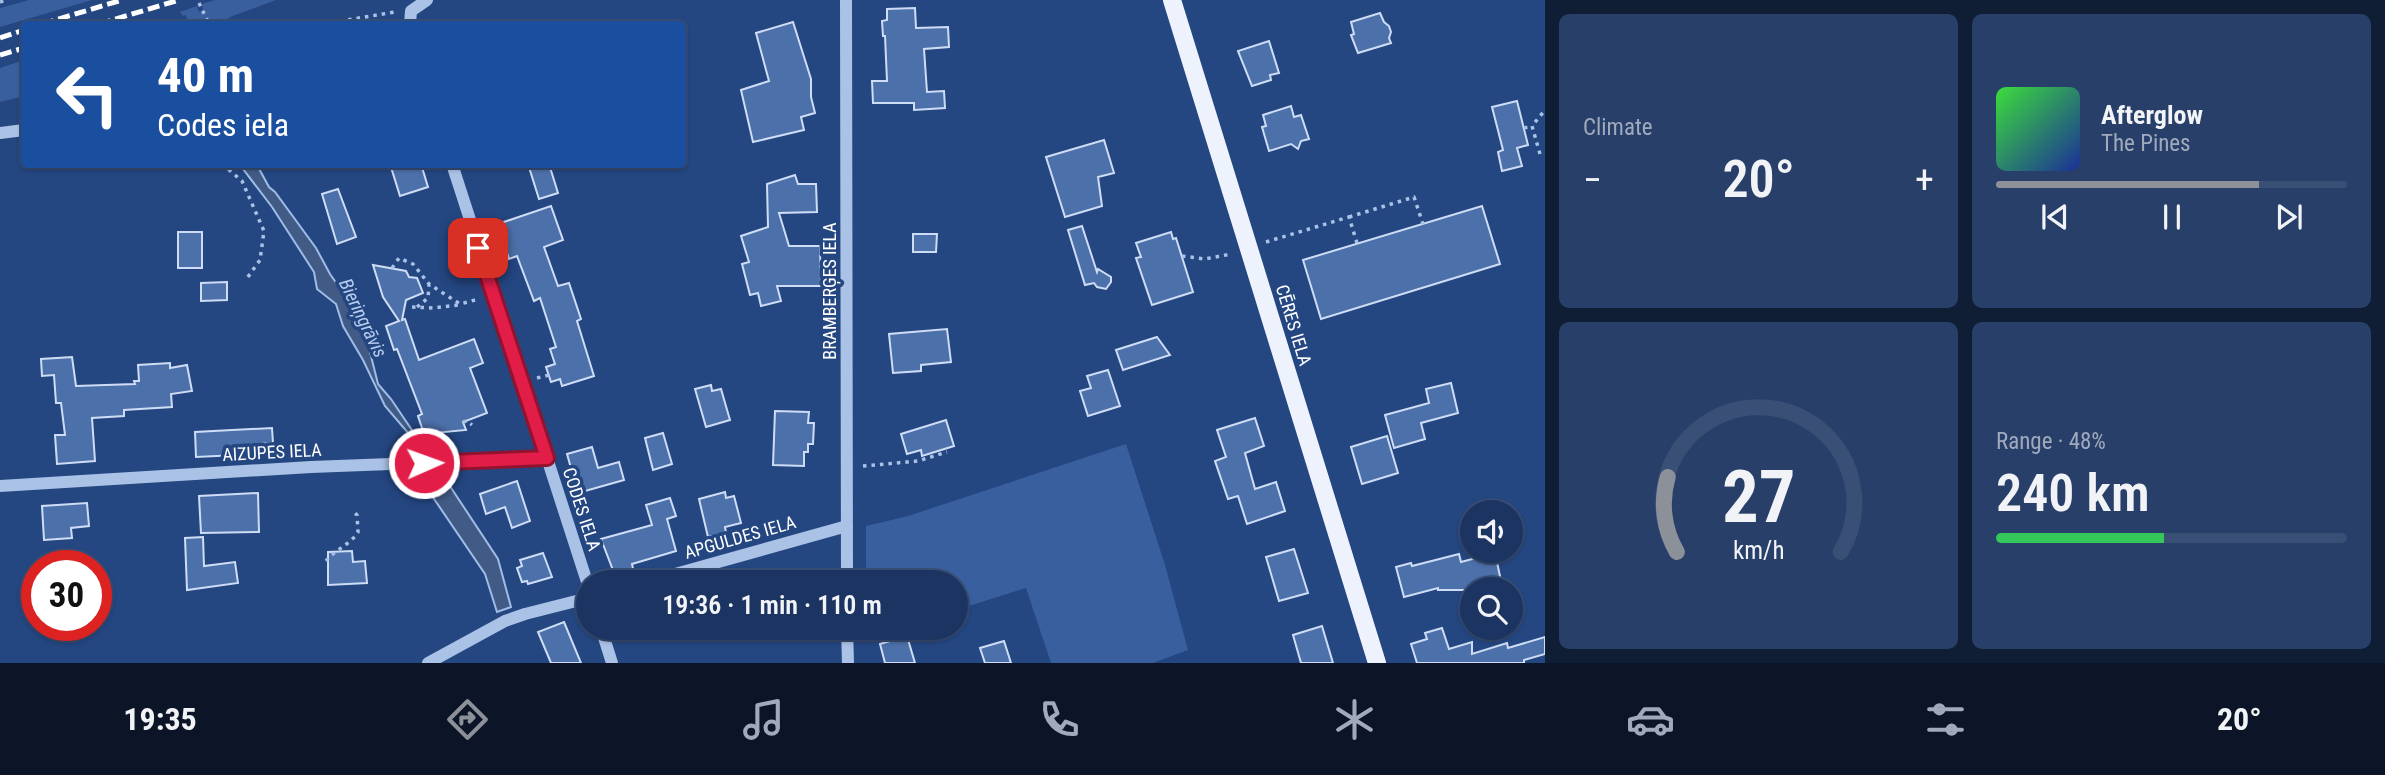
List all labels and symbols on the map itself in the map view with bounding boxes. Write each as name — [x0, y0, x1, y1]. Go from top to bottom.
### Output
pin — [448, 218, 508, 278]
street label: BRAMBERĢES IELA — [819, 222, 841, 360]
water label: Bieriņgrāvis — [334, 275, 392, 361]
street label: CĒRES IELA — [1272, 282, 1316, 369]
position arrow — [387, 426, 461, 500]
street label: AIZUPES IELA — [222, 439, 323, 465]
street label: CODES IELA — [559, 465, 606, 554]
street label: APGULDES IELA — [682, 511, 799, 563]
speed limit sign: 30 — [21, 550, 112, 641]

